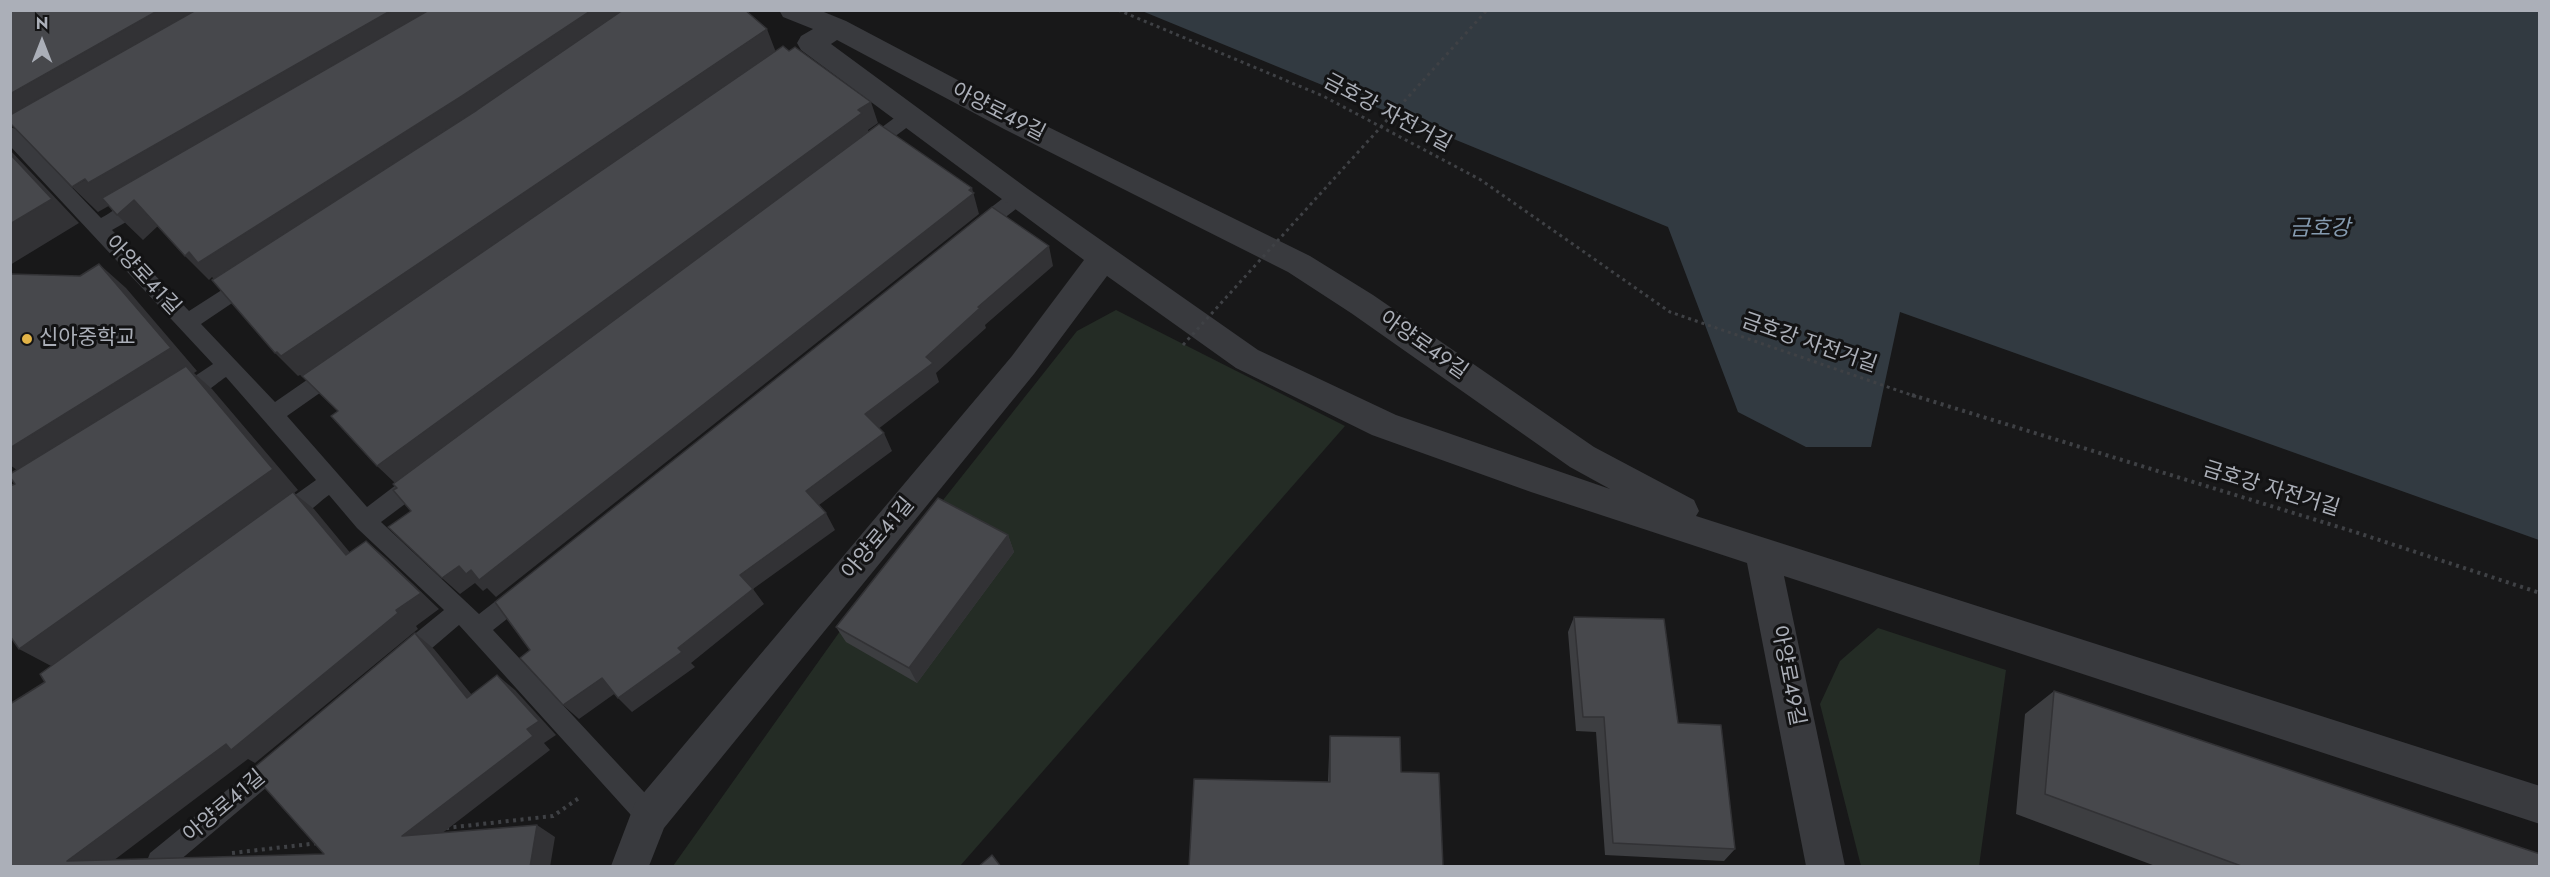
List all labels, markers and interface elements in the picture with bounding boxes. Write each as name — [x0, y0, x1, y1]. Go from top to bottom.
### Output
north arrow — [12, 12, 72, 72]
text: N — [36, 12, 48, 35]
street label: 금호강 자전거길 — [1319, 70, 1455, 158]
street label: 아양로49길 — [947, 79, 1049, 147]
water label: 금호강 — [2290, 217, 2350, 243]
street label: 아양로41길 — [99, 231, 185, 321]
street label: 아양로49길 — [1374, 307, 1472, 385]
street label: 금호강 자전거길 — [1738, 309, 1880, 379]
place label: 신아중학교 — [39, 326, 136, 352]
marker: 신아중학교 — [20, 332, 34, 346]
street label: 금호강 자전거길 — [2200, 457, 2342, 523]
street label: 아양로41길 — [838, 493, 920, 585]
street label: 아양로49길 — [1765, 624, 1809, 728]
street label: 아양로41길 — [179, 766, 271, 848]

